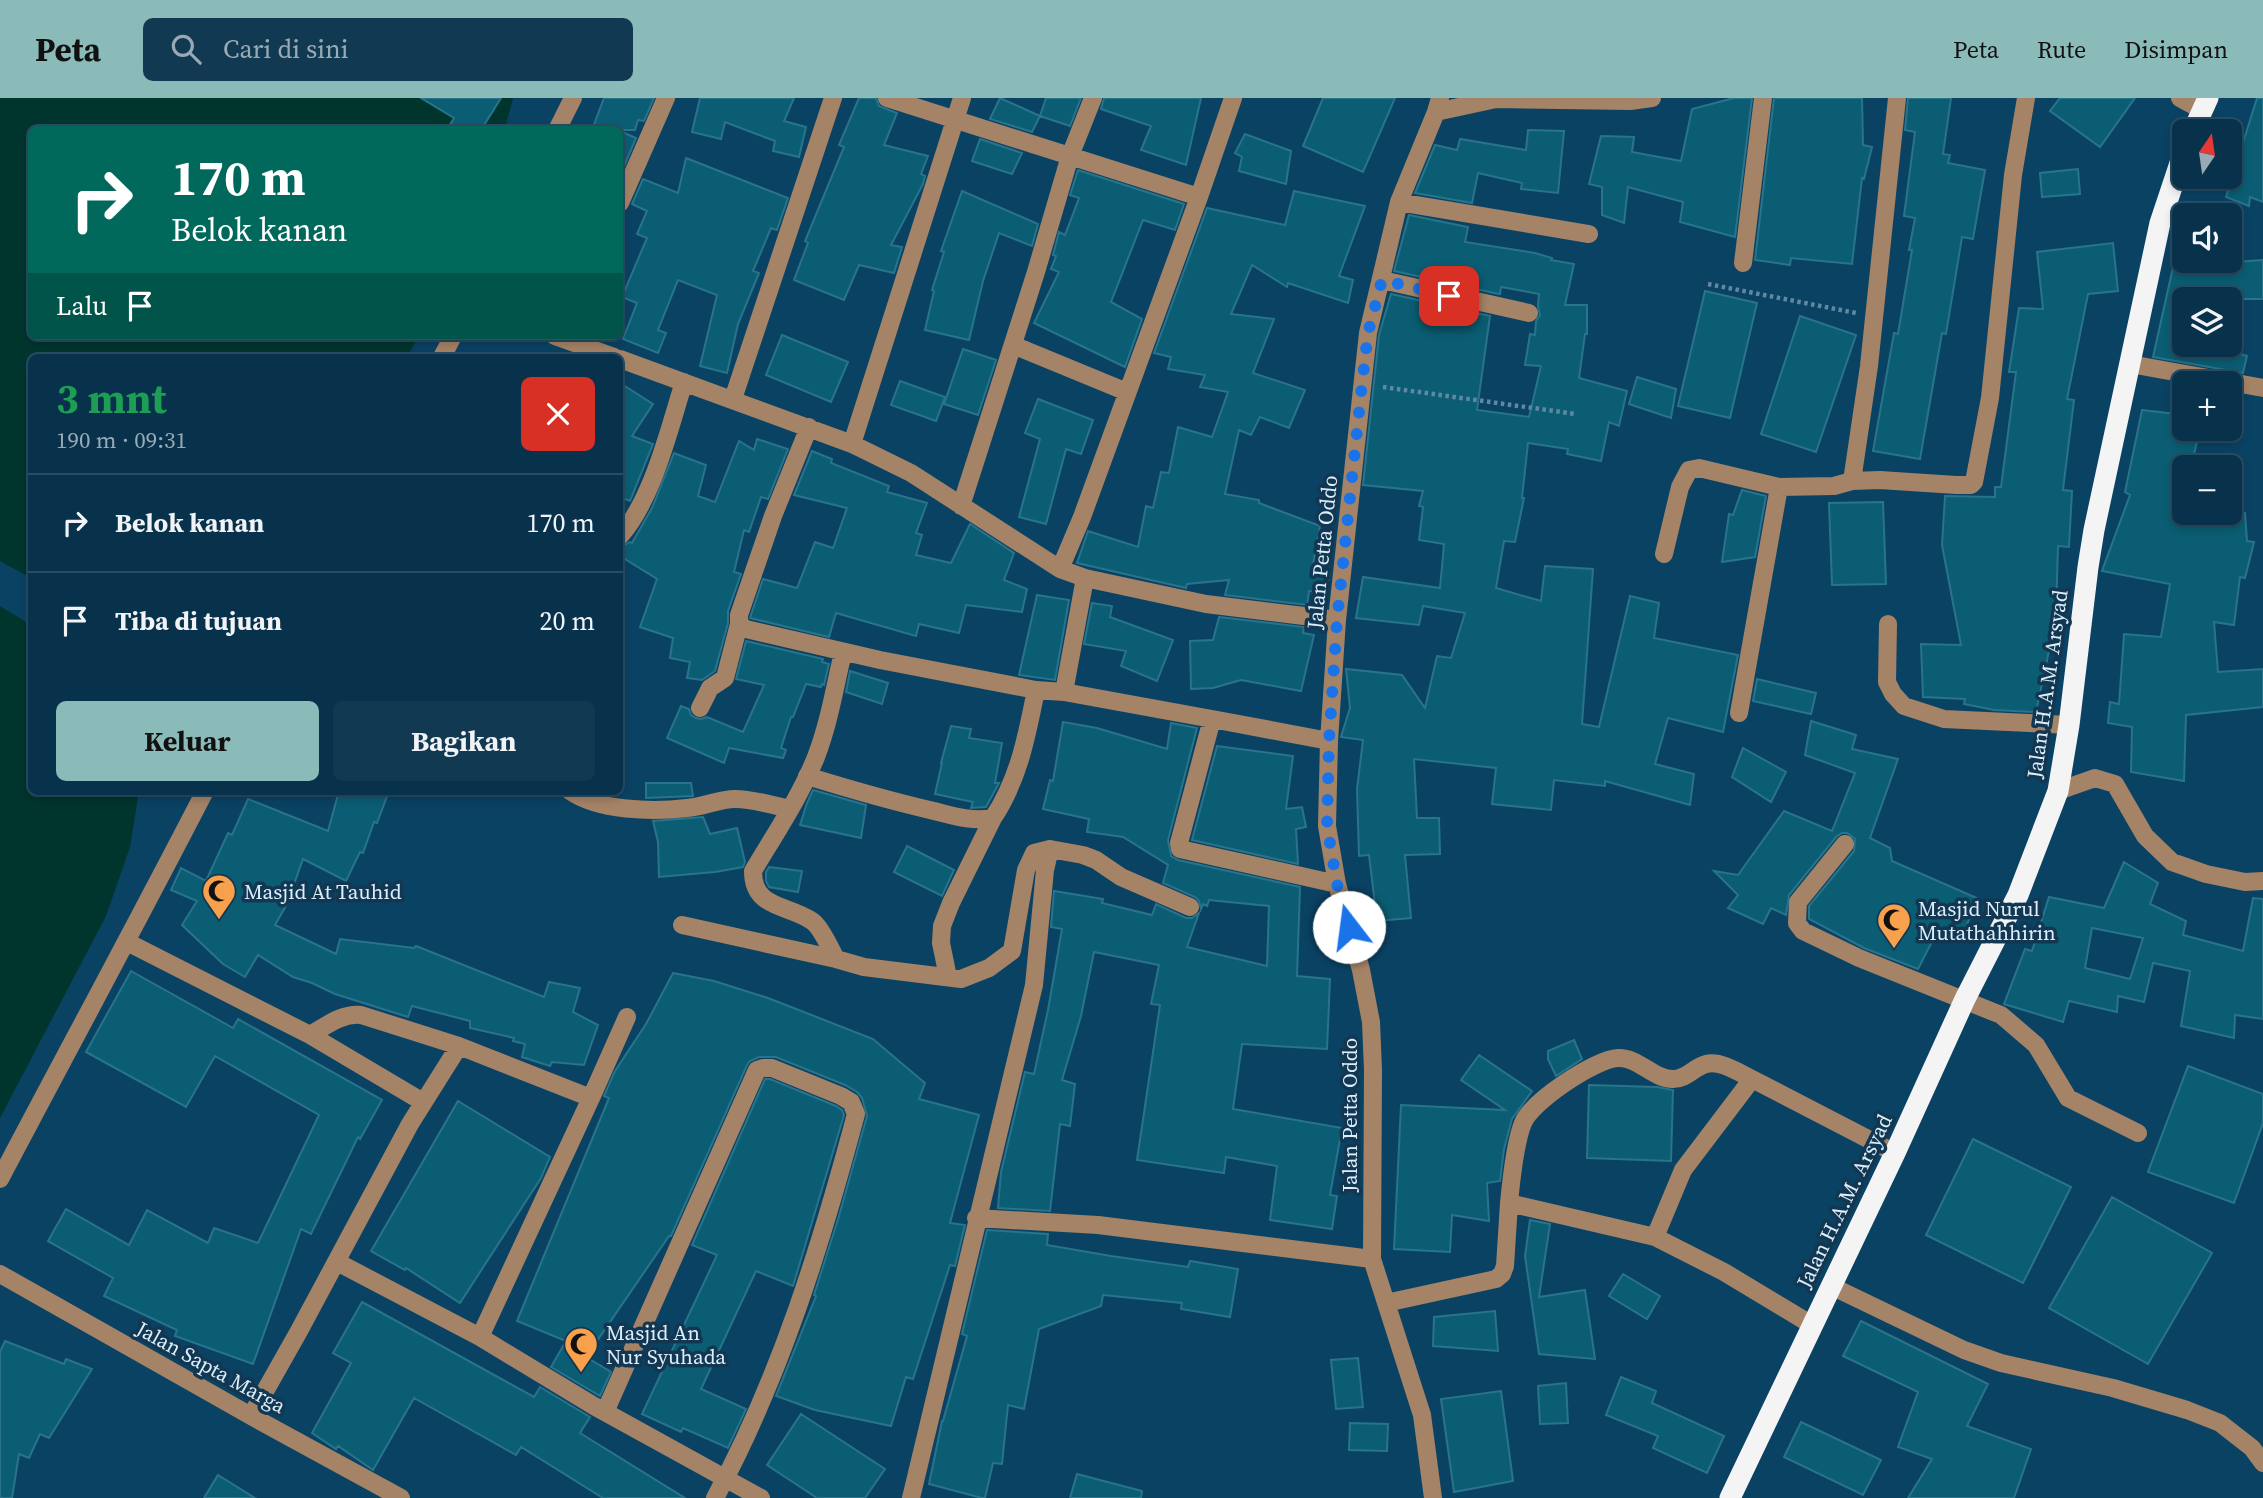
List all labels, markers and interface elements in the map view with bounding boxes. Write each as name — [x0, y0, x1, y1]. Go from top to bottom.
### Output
search box — [143, 18, 633, 81]
text: Peta — [35, 27, 101, 72]
icon: search — [167, 30, 205, 68]
text: Cari di sini — [223, 31, 348, 67]
text: Peta — [1953, 33, 1999, 66]
text: Rute — [2037, 33, 2086, 66]
text: Disimpan — [2124, 33, 2228, 66]
north arrow — [2172, 119, 2242, 189]
map controls — [2172, 119, 2242, 525]
text: 170 m — [171, 144, 306, 211]
icon: right — [56, 154, 147, 245]
button: sound — [2172, 203, 2242, 273]
text: Belok kanan — [171, 208, 347, 252]
pin — [1419, 266, 1479, 326]
icon: arrive — [1430, 277, 1468, 315]
icon: arrive — [121, 287, 159, 325]
button: layers — [2172, 287, 2242, 357]
text: Lalu — [56, 288, 107, 324]
text: 3 mnt — [56, 369, 167, 427]
button: + — [2172, 371, 2242, 441]
button: close — [521, 377, 595, 451]
text: 190 m · 09:31 — [56, 424, 187, 456]
button: − — [2172, 455, 2242, 525]
street label: Jalan Petta Oddo — [1299, 474, 1344, 631]
icon: right — [56, 504, 94, 542]
text: Belok kanan — [115, 505, 264, 541]
text: 170 m — [527, 505, 595, 541]
street label: Jalan H.A.M. Arsyad — [2019, 588, 2075, 781]
icon: arrive — [56, 602, 94, 640]
text: Tiba di tujuan — [115, 603, 282, 639]
text: 20 m — [540, 603, 595, 639]
button: Keluar — [56, 701, 319, 781]
button: Bagikan — [333, 701, 595, 781]
mosque icon: Masjid At Tauhid — [200, 872, 238, 921]
place label: Masjid At Tauhid — [244, 877, 402, 906]
position arrow — [1312, 890, 1386, 964]
place label: Masjid Nurul Mutathahhirin — [1918, 894, 2056, 947]
mosque icon: Masjid Nurul Mutathahhirin — [1875, 901, 1913, 950]
street label: Jalan Petta Oddo — [1335, 1038, 1364, 1193]
street label: Jalan H.A.M. Arsyad — [1789, 1109, 1899, 1294]
street label: Jalan Sapta Marga — [130, 1313, 291, 1420]
place label: Masjid An Nur Syuhada — [606, 1318, 726, 1371]
mosque icon: Masjid An Nur Syuhada — [562, 1325, 600, 1374]

